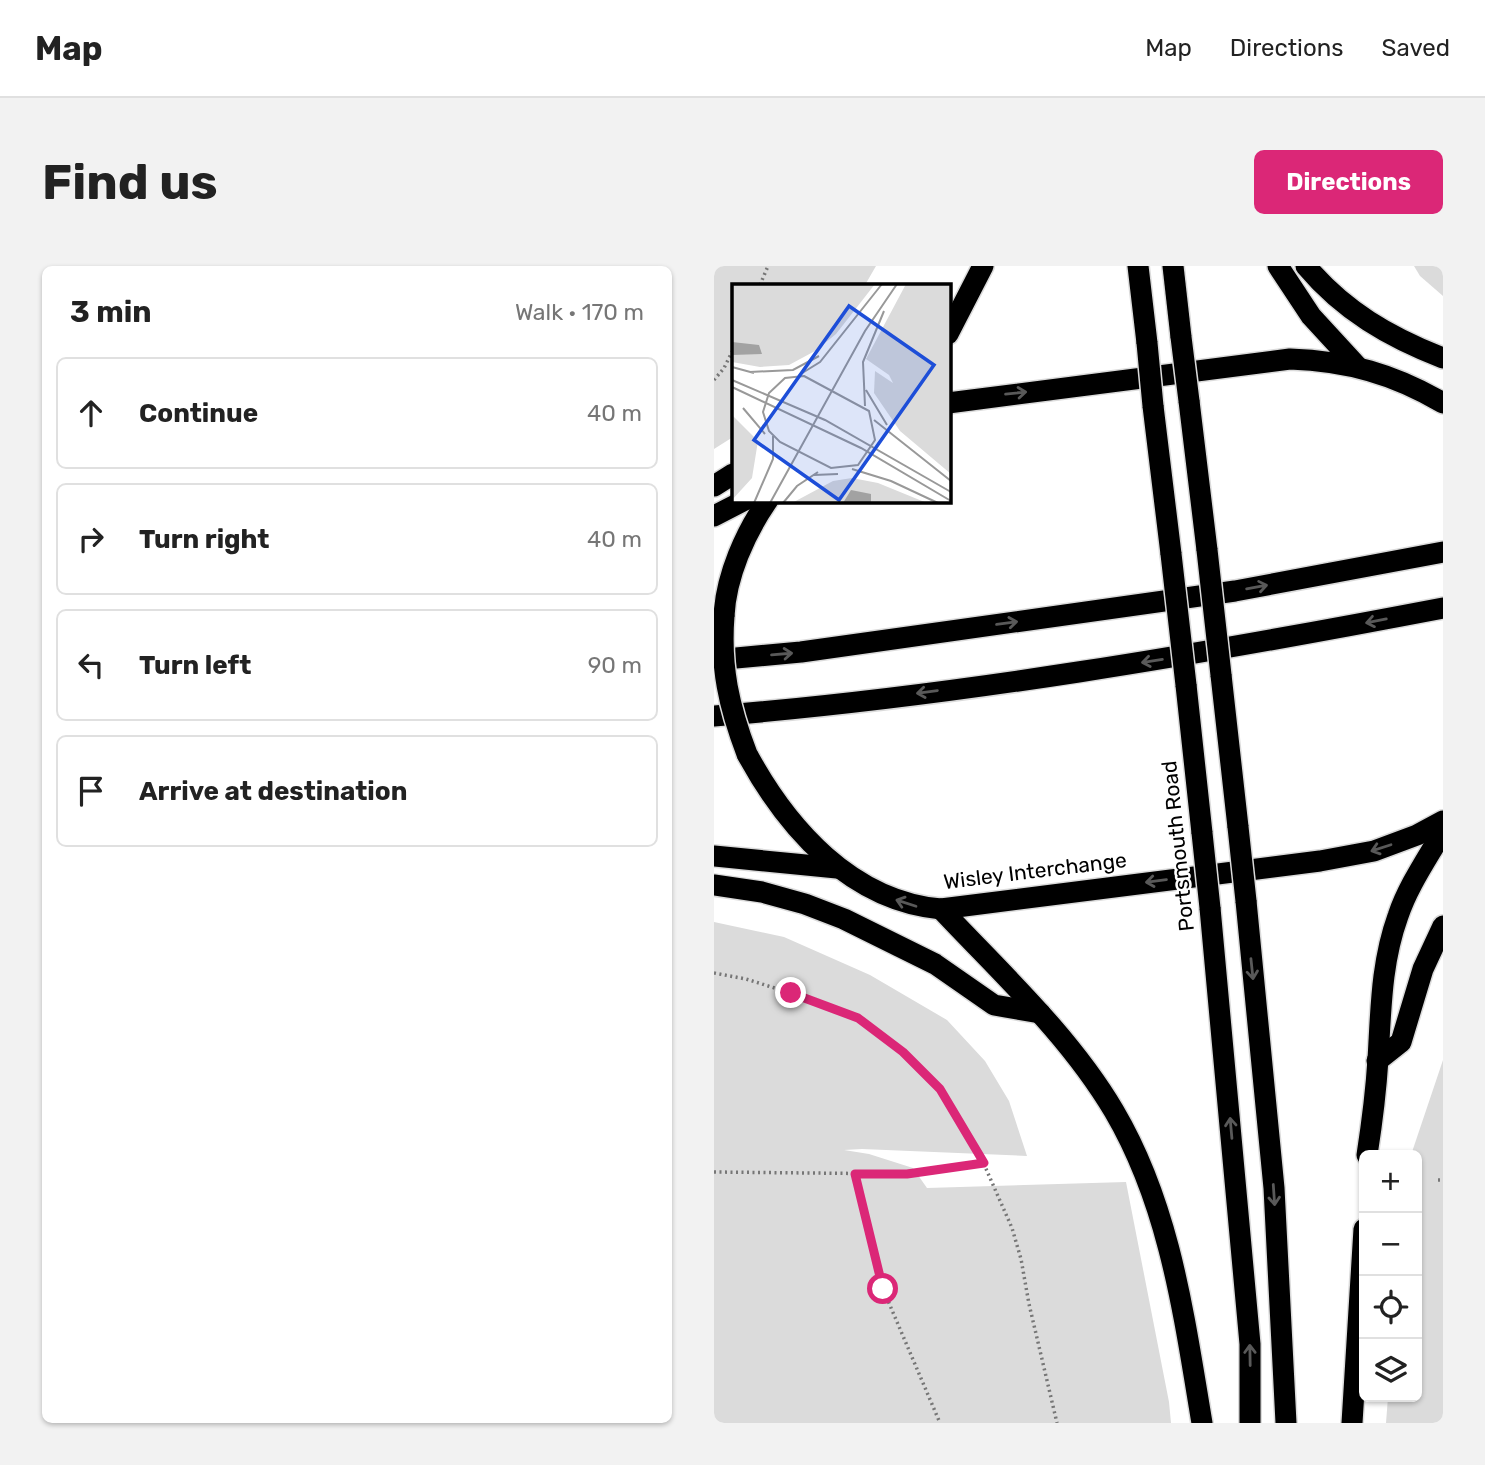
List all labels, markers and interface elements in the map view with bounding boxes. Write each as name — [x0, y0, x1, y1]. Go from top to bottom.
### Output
text: Map — [35, 29, 103, 68]
text: Map — [1145, 34, 1192, 62]
text: Directions — [1230, 34, 1343, 62]
text: Saved — [1381, 34, 1450, 62]
button: Directions — [1254, 150, 1443, 214]
text: Find us — [42, 153, 218, 211]
inset map — [732, 284, 950, 502]
text: 3 min — [70, 294, 152, 330]
text: Walk · 170 m — [515, 298, 644, 326]
one-way arrow — [1004, 386, 1027, 399]
icon: ahead — [72, 394, 110, 432]
text: Continue — [139, 398, 258, 429]
text: 40 m — [587, 399, 642, 427]
icon: right — [72, 520, 110, 558]
text: Turn right — [139, 524, 269, 555]
text: 40 m — [587, 525, 642, 553]
one-way arrow — [1245, 579, 1268, 593]
one-way arrow — [1365, 615, 1388, 628]
one-way arrow — [995, 616, 1018, 629]
icon: left — [72, 646, 110, 684]
one-way arrow — [770, 647, 793, 660]
text: Turn left — [139, 650, 251, 681]
text: 90 m — [588, 651, 642, 679]
one-way arrow — [1141, 655, 1164, 668]
one-way arrow — [916, 686, 939, 699]
street label: Portsmouth Road — [1156, 759, 1199, 933]
icon: arrive — [72, 772, 110, 810]
text: Arrive at destination — [139, 776, 407, 807]
one-way arrow — [1370, 843, 1392, 855]
street label: Wisley Interchange — [942, 847, 1128, 894]
one-way arrow — [1145, 875, 1168, 888]
one-way arrow — [896, 895, 918, 908]
one-way arrow — [1246, 957, 1259, 979]
route end — [775, 977, 806, 1008]
one-way arrow — [1224, 1117, 1237, 1140]
map controls — [1359, 1150, 1422, 1402]
button: + — [1359, 1150, 1422, 1213]
one-way arrow — [1268, 1183, 1281, 1206]
button: − — [1359, 1213, 1422, 1276]
route start — [867, 1273, 898, 1304]
button: locate — [1359, 1276, 1422, 1339]
button: layers — [1359, 1339, 1422, 1402]
one-way arrow — [1243, 1344, 1257, 1367]

